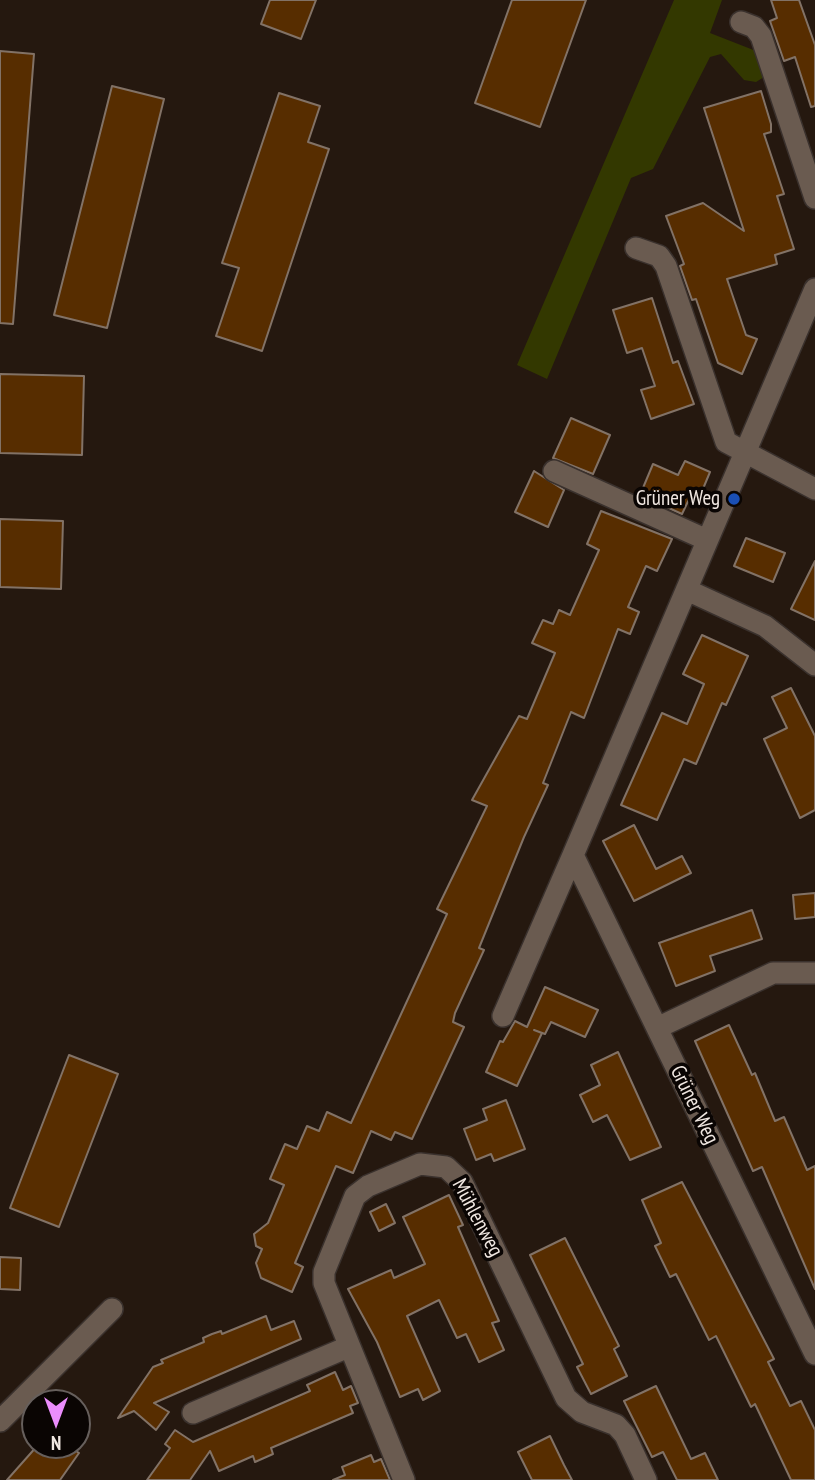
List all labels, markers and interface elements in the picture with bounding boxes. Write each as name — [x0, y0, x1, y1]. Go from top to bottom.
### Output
place label: Grüner Weg — [636, 486, 720, 512]
marker: Grüner Weg — [726, 491, 742, 507]
street label: Grüner Weg — [664, 1062, 724, 1148]
street label: Mühlenweg — [446, 1175, 508, 1261]
north arrow — [21, 1389, 91, 1459]
text: N — [51, 1431, 61, 1455]

